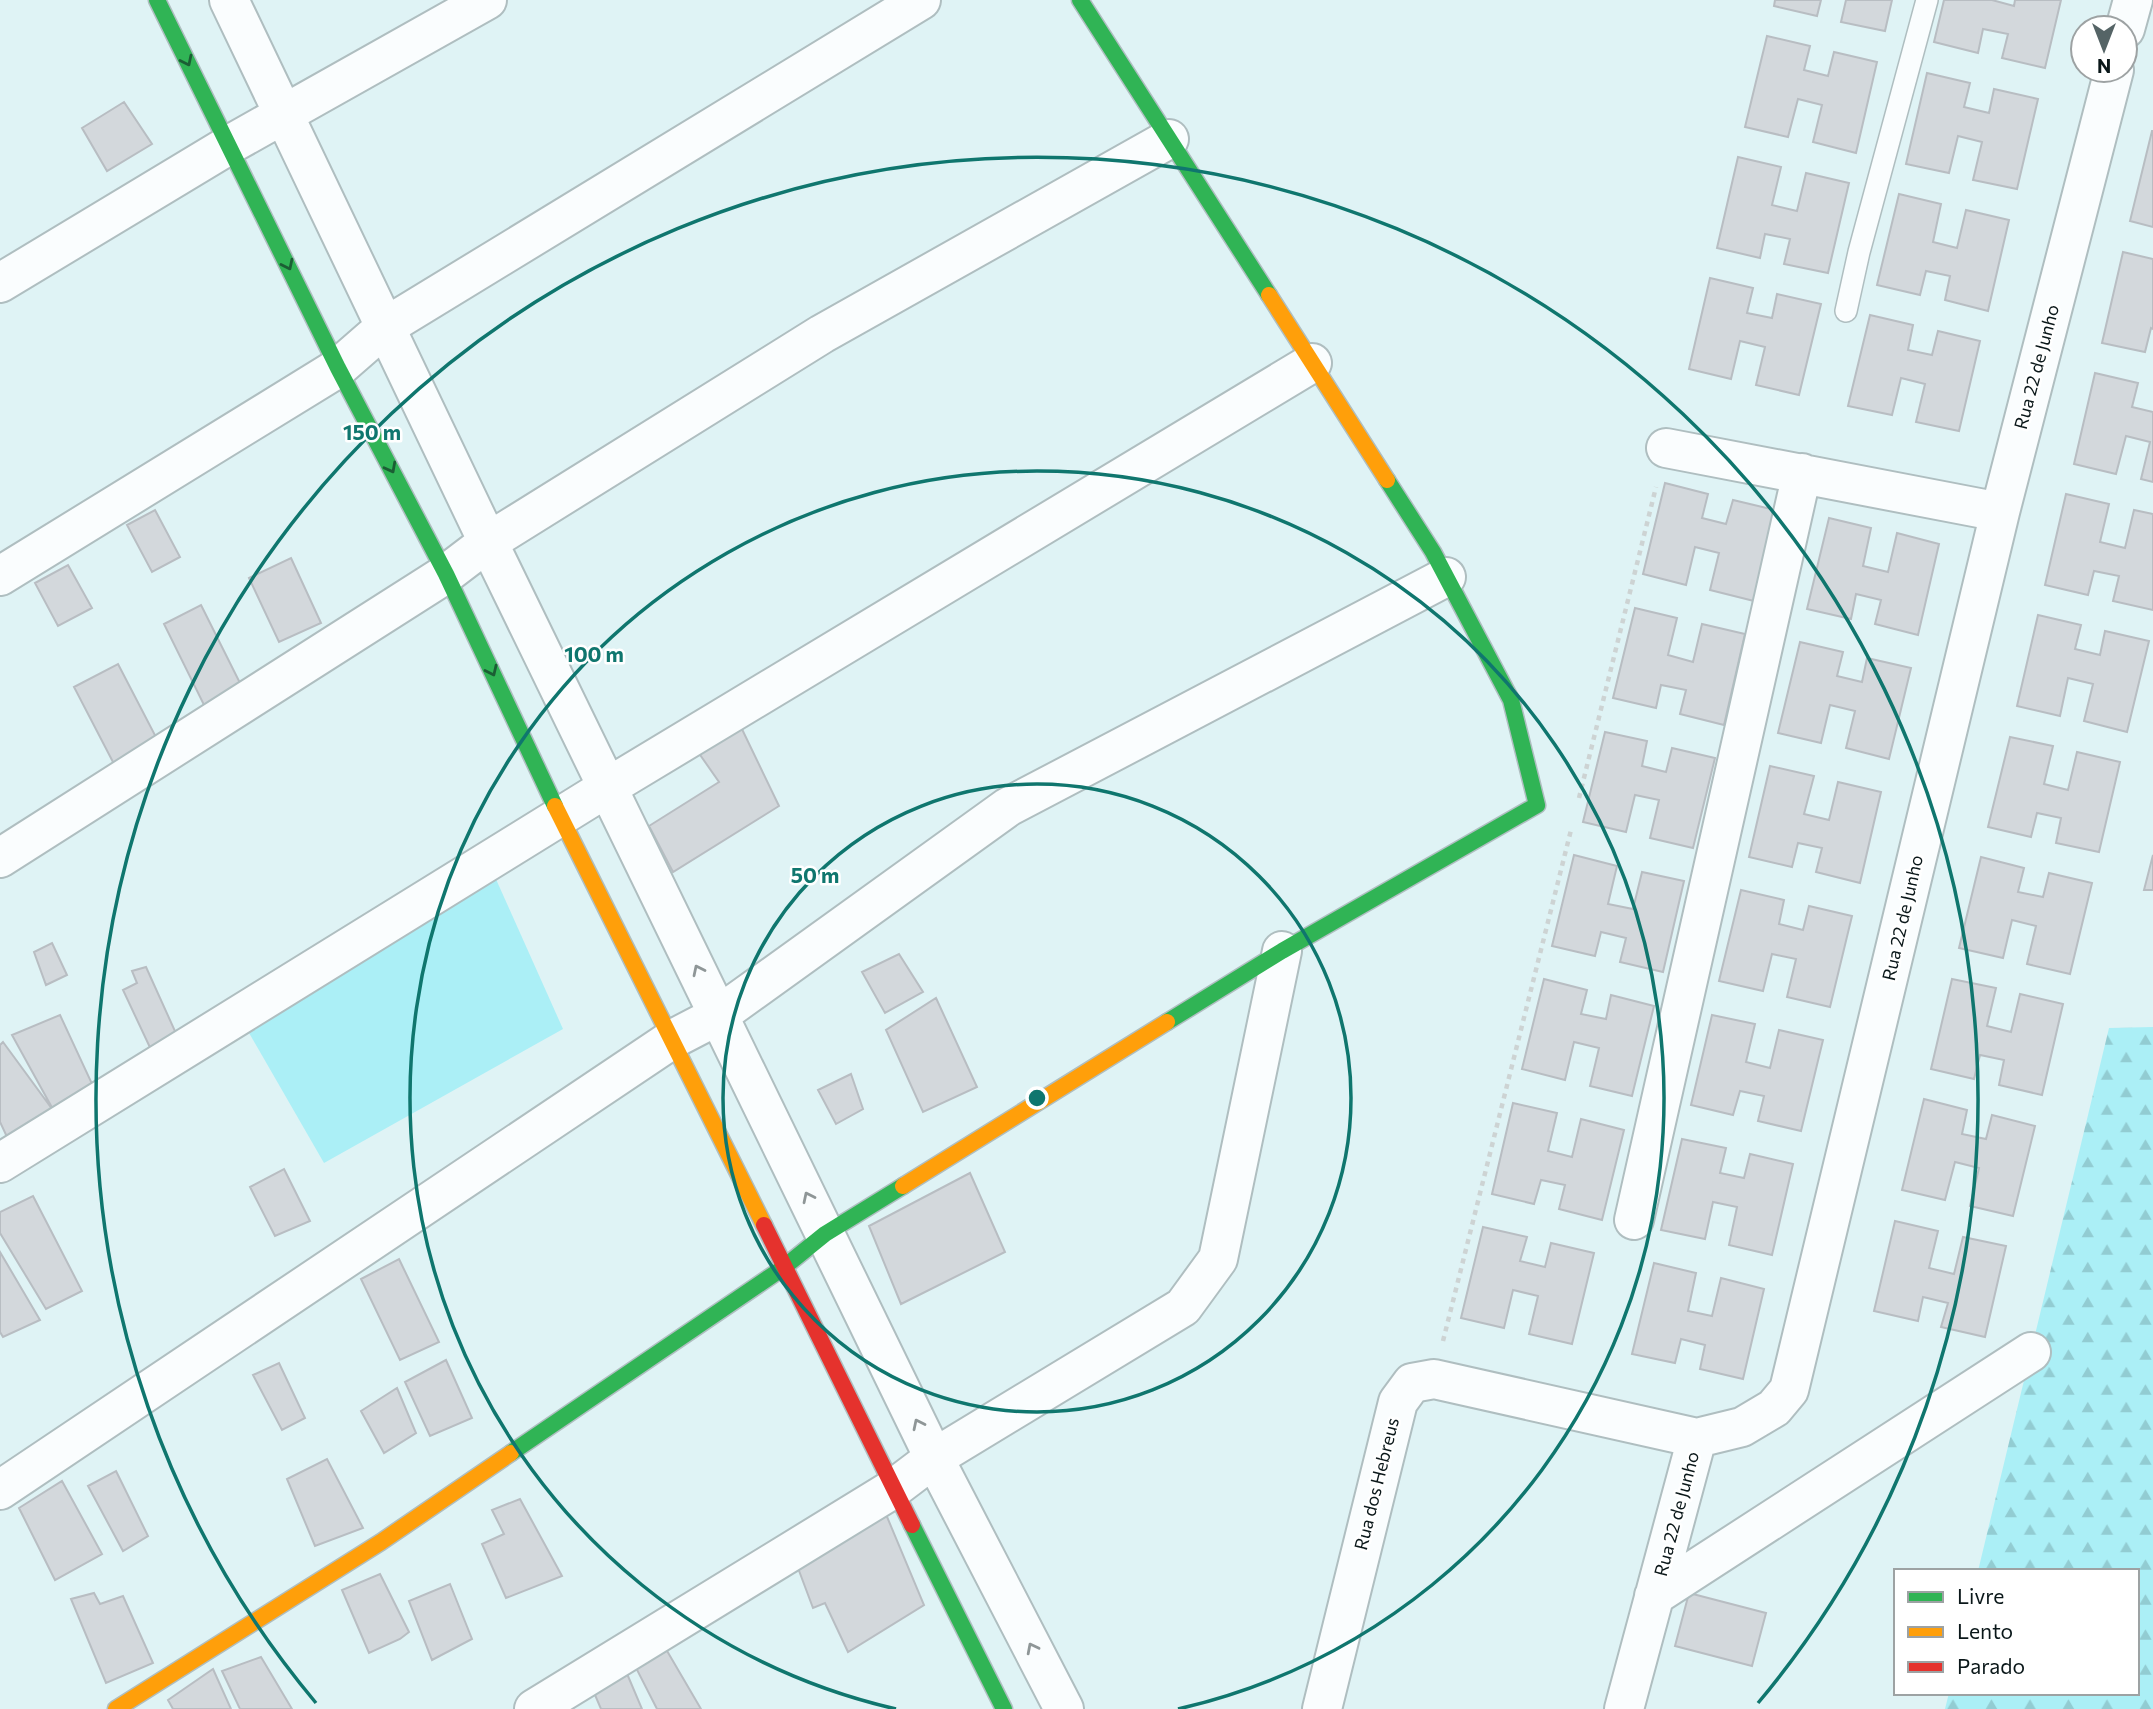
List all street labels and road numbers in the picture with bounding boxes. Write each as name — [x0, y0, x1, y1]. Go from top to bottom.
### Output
street label: Rua 22 de Junho — [2009, 302, 2063, 432]
street label: Rua 22 de Junho — [1877, 853, 1927, 983]
street label: Rua dos Hebreus — [1349, 1415, 1403, 1552]
street label: Rua 22 de Junho — [1649, 1449, 1703, 1579]

